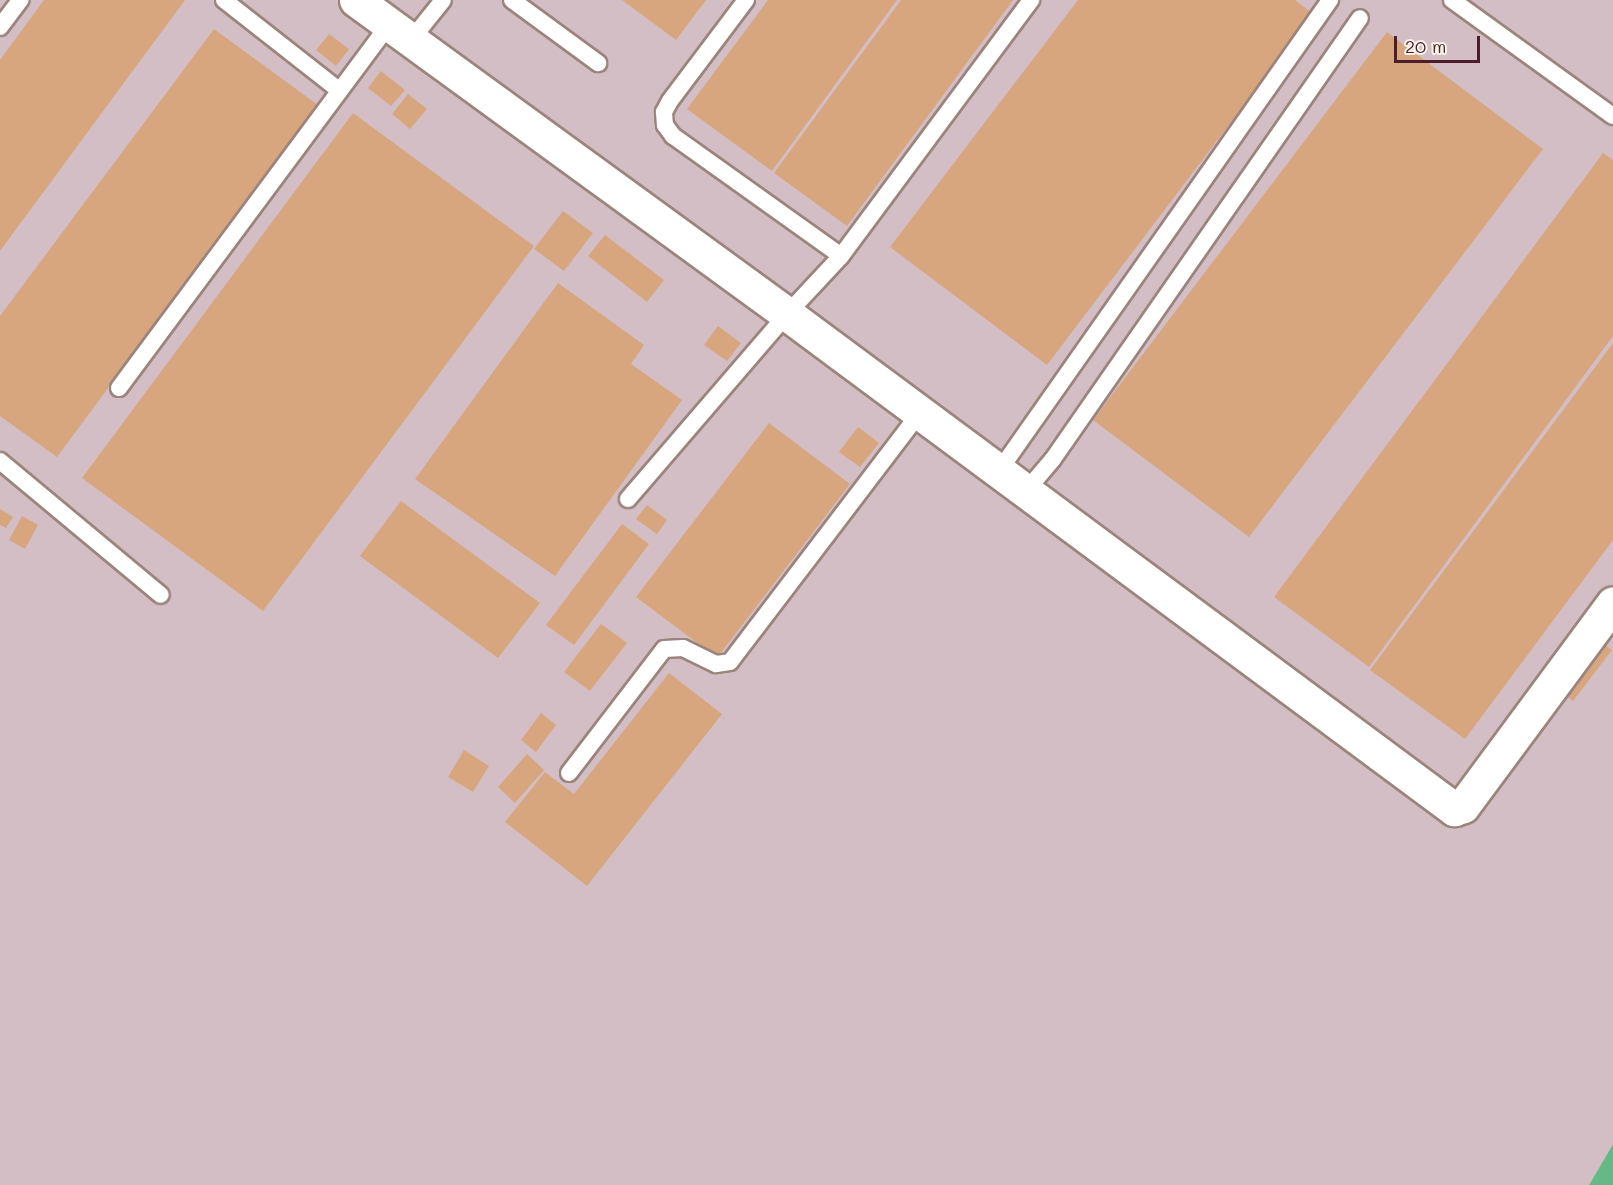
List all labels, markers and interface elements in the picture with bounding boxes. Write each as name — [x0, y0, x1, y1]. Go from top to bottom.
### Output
scale bar — [1397, 24, 1482, 62]
text: 20 m — [1405, 34, 1446, 58]

